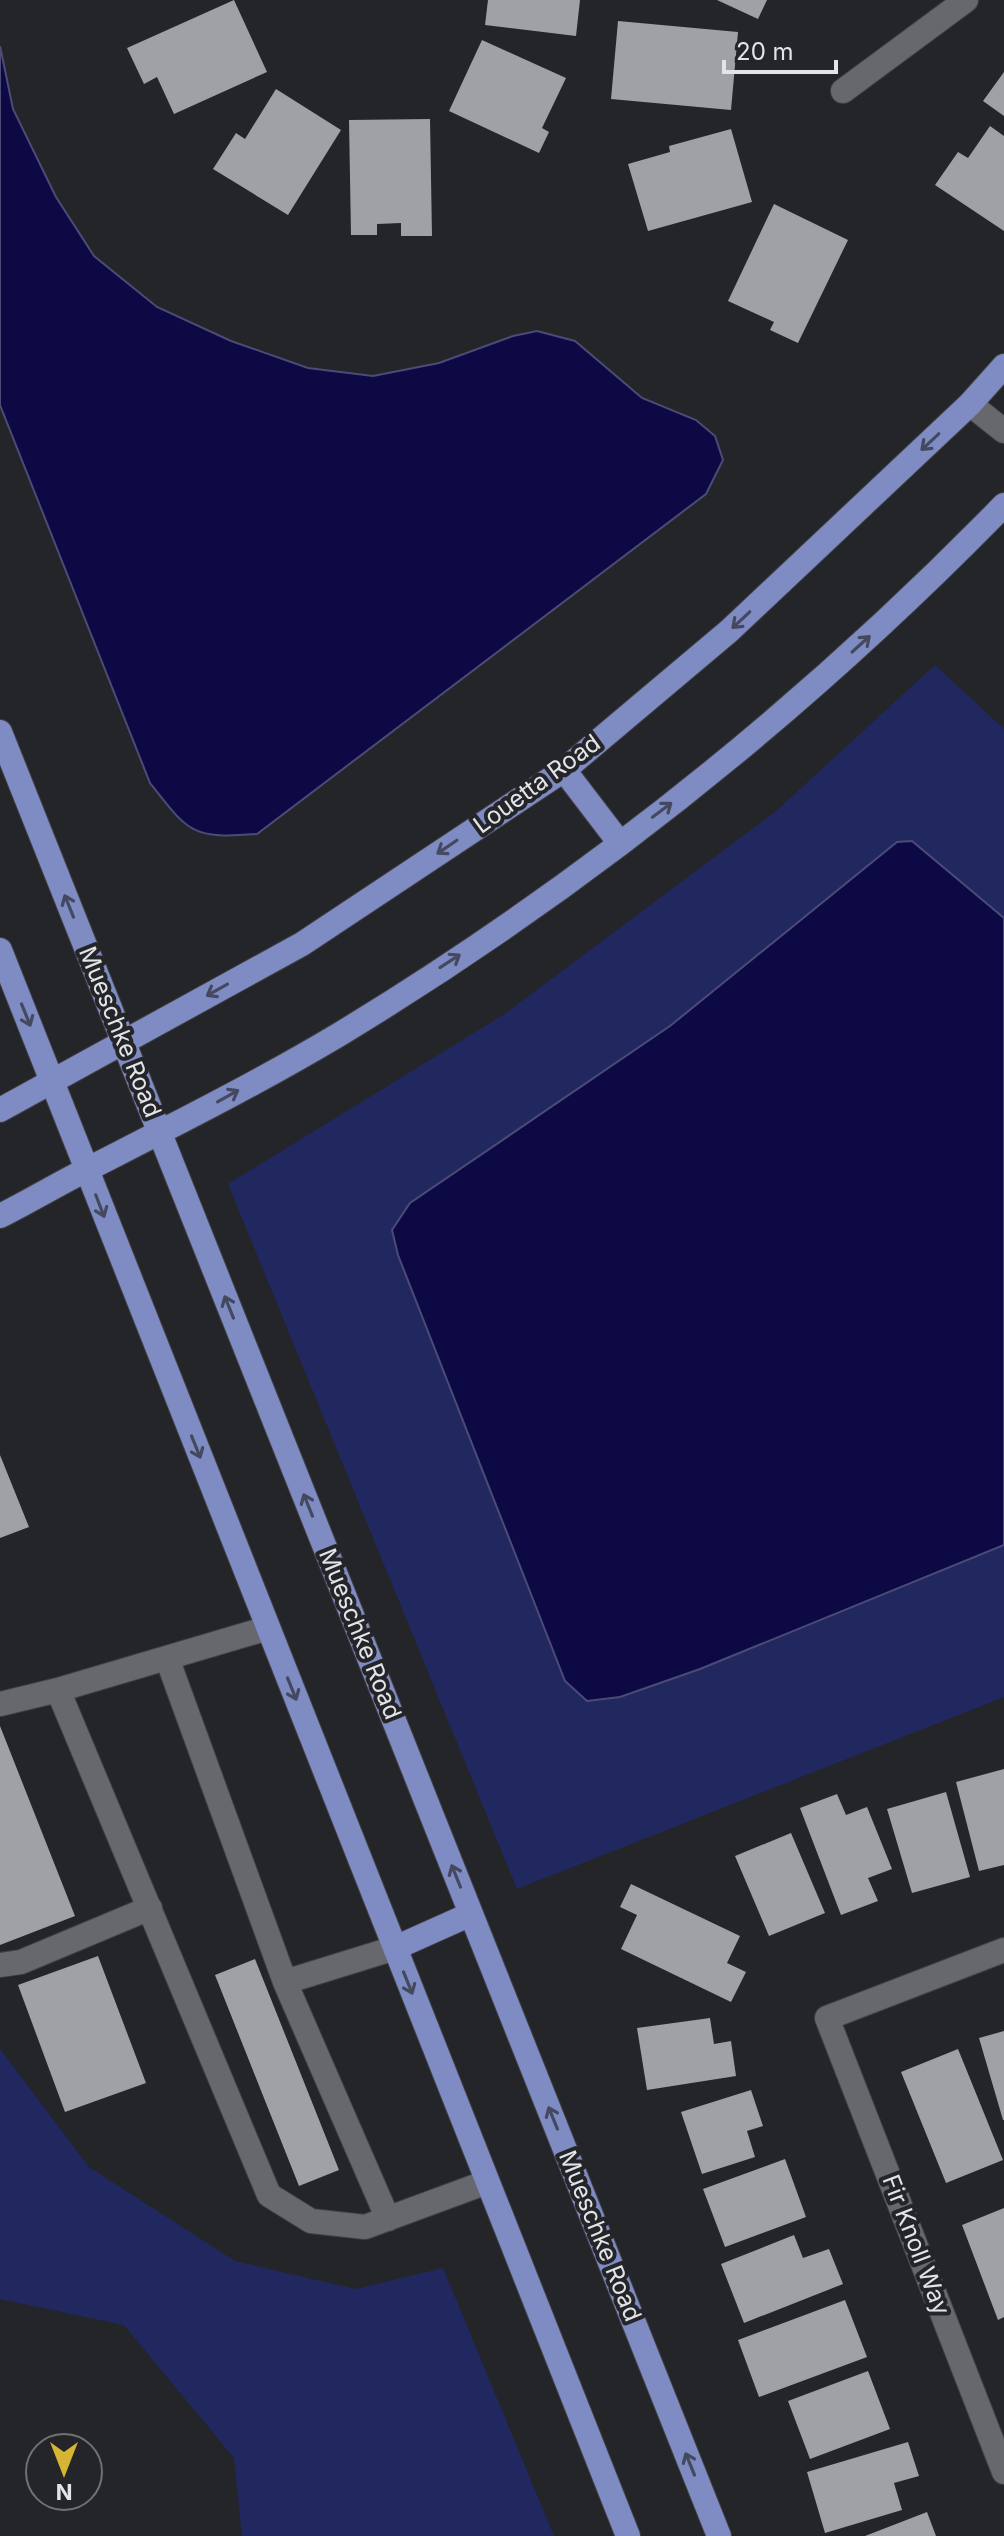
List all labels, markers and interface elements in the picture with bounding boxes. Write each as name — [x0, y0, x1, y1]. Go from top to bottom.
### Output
scale bar — [724, 24, 836, 74]
text: 20 m — [736, 37, 794, 66]
one-way arrow — [920, 432, 940, 451]
one-way arrow — [731, 610, 751, 629]
one-way arrow — [851, 635, 871, 653]
street label: Louetta Road — [468, 728, 606, 839]
one-way arrow — [650, 801, 672, 818]
one-way arrow — [437, 839, 459, 855]
one-way arrow — [61, 894, 76, 919]
street label: Mueschke Road — [73, 942, 168, 1121]
one-way arrow — [439, 953, 461, 969]
one-way arrow — [206, 983, 229, 999]
one-way arrow — [20, 1002, 34, 1027]
one-way arrow — [216, 1088, 240, 1103]
one-way arrow — [94, 1193, 108, 1217]
one-way arrow — [221, 1295, 236, 1320]
one-way arrow — [190, 1434, 204, 1459]
one-way arrow — [300, 1493, 314, 1518]
street label: Mueschke Road — [313, 1544, 408, 1723]
one-way arrow — [286, 1676, 300, 1701]
one-way arrow — [448, 1864, 463, 1889]
one-way arrow — [402, 1970, 416, 1995]
one-way arrow — [544, 2106, 559, 2131]
street label: Mueschke Road — [553, 2146, 648, 2325]
street label: Fir Knoll Way — [876, 2171, 957, 2319]
north arrow — [24, 2432, 104, 2512]
one-way arrow — [682, 2452, 696, 2477]
text: N — [56, 2479, 72, 2505]

